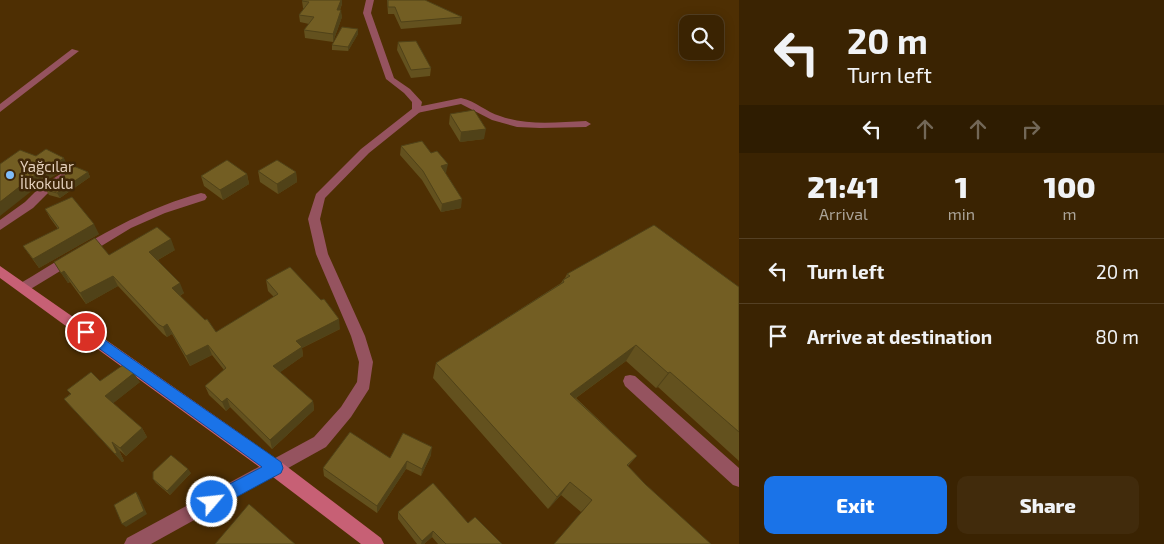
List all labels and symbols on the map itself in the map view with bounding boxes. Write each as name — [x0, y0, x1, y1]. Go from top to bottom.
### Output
place label: Yağcılar İlkokulu — [20, 157, 74, 192]
marker: Yağcılar İlkokulu — [4, 169, 16, 181]
pin — [65, 311, 107, 353]
position arrow — [185, 475, 237, 527]

